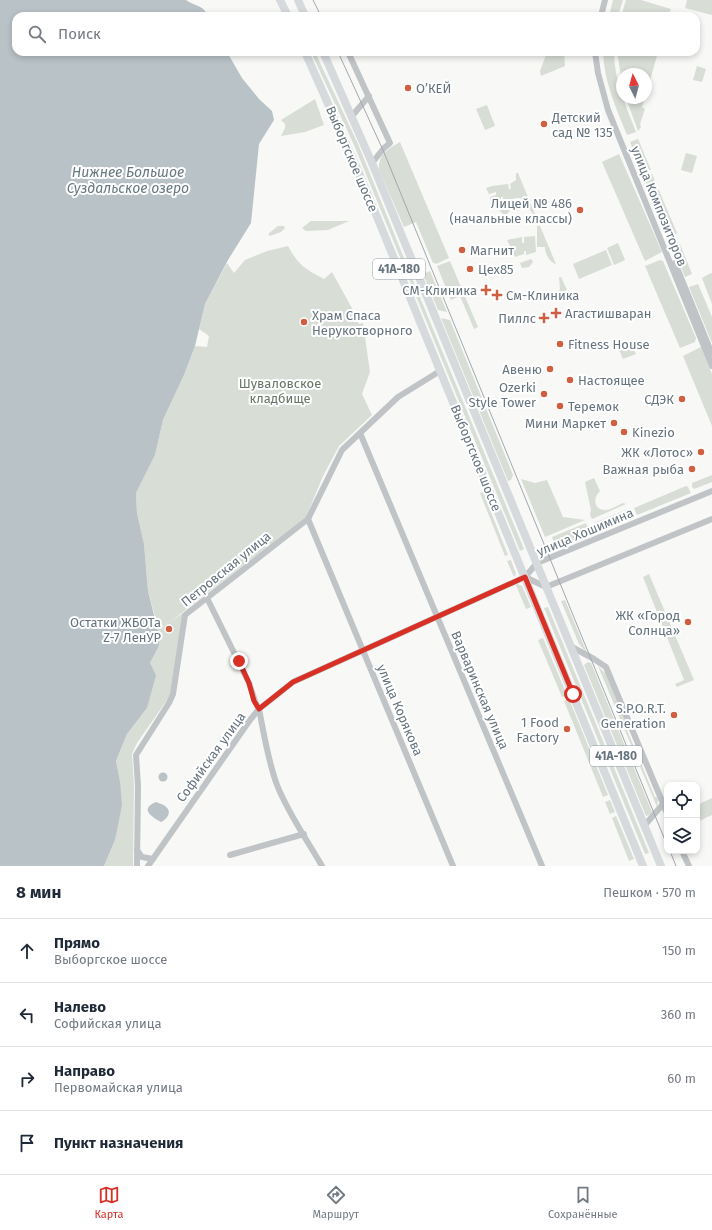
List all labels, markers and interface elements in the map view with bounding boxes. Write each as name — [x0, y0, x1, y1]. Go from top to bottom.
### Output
search box — [12, 12, 700, 56]
icon: search — [26, 23, 48, 45]
text: Поиск — [58, 25, 101, 43]
north arrow — [616, 68, 652, 104]
place label: О’КЕЙ — [416, 81, 451, 96]
marker: О’КЕЙ — [403, 83, 413, 93]
street label: Выборгское шоссе — [323, 104, 381, 214]
place label: Детский сад № 135 — [551, 110, 613, 140]
marker: Детский сад № 135 — [539, 119, 549, 129]
street label: улица Композиторов — [628, 144, 690, 268]
water label: Нижнее Большое Суздальское озеро — [67, 164, 189, 197]
place label: Лицей № 486 (начальные классы) — [450, 196, 572, 226]
marker: Лицей № 486 (начальные классы) — [575, 205, 585, 215]
place label: Магнит — [470, 243, 514, 258]
marker: Магнит — [457, 245, 467, 255]
road number: 41А-180 — [373, 259, 425, 279]
place label: Цех85 — [478, 262, 514, 277]
marker: Цех85 — [465, 264, 475, 274]
place label: СМ-Клиника — [402, 283, 477, 298]
marker: СМ-Клиника — [480, 284, 492, 296]
place label: См-Клиника — [506, 288, 579, 303]
marker: См-Клиника — [491, 289, 503, 301]
place label: Агастишваран — [565, 306, 651, 321]
marker: Агастишваран — [550, 307, 562, 319]
place label: Храм Спаса Нерукотворного — [312, 308, 413, 338]
place label: Пиллс — [498, 311, 536, 326]
marker: Пиллс — [539, 313, 549, 323]
marker: Храм Спаса Нерукотворного — [299, 317, 309, 327]
place label: Fitness House — [568, 337, 650, 352]
marker: Fitness House — [555, 339, 565, 349]
place label: Авеню — [502, 362, 542, 377]
marker: Авеню — [545, 364, 555, 374]
place label: Настоящее — [578, 373, 645, 388]
marker: Настоящее — [565, 375, 575, 385]
park label: Шуваловское кладбище — [239, 376, 321, 406]
place label: Ozerki Style Tower — [469, 380, 536, 410]
marker: Ozerki Style Tower — [539, 389, 549, 399]
place label: СДЭК — [644, 392, 674, 407]
marker: СДЭК — [677, 394, 687, 404]
place label: Теремок — [568, 399, 619, 414]
marker: Теремок — [555, 401, 565, 411]
street label: Выборгское шоссе — [448, 403, 504, 513]
place label: Мини Маркет — [525, 416, 606, 431]
marker: Мини Маркет — [609, 418, 619, 428]
place label: Kinezio — [632, 425, 675, 440]
marker: Kinezio — [619, 427, 629, 437]
place label: ЖК «Лотос» — [621, 445, 693, 460]
marker: ЖК «Лотос» — [696, 447, 706, 457]
place label: Важная рыба — [603, 462, 684, 477]
marker: Важная рыба — [687, 464, 697, 474]
street label: улица Хошимина — [534, 505, 636, 559]
street label: Петровская улица — [178, 528, 274, 610]
place label: ЖК «Город Солнца» — [615, 608, 680, 638]
place label: Остатки ЖБОТа Z-7 ЛенУР — [70, 615, 161, 645]
marker: ЖК «Город Солнца» — [683, 617, 693, 627]
marker: Остатки ЖБОТа Z-7 ЛенУР — [164, 624, 174, 634]
street label: Варваринская улица — [448, 629, 512, 751]
route end — [230, 652, 248, 670]
street label: улица Корякова — [374, 662, 426, 758]
route start — [564, 685, 582, 703]
place label: S.P.O.R.T. Generation — [601, 701, 666, 731]
street label: Софийская улица — [173, 709, 249, 805]
marker: S.P.O.R.T. Generation — [669, 710, 679, 720]
place label: 1 Food Factory — [517, 715, 560, 745]
marker: 1 Food Factory — [562, 724, 572, 734]
road number: 41А-180 — [590, 746, 642, 766]
map controls — [664, 782, 700, 854]
button: locate — [664, 782, 700, 818]
button: layers — [664, 818, 700, 854]
text: 8 мин — [16, 882, 61, 903]
text: Пешком · 570 m — [603, 885, 696, 900]
text: Прямо — [54, 934, 100, 952]
icon: ahead — [16, 940, 38, 962]
text: 150 m — [662, 943, 696, 958]
text: Выборгское шоссе — [54, 952, 167, 967]
text: Налево — [54, 998, 106, 1016]
icon: left — [16, 1004, 38, 1026]
text: 360 m — [661, 1007, 696, 1022]
text: Софийская улица — [54, 1016, 161, 1031]
text: Направо — [54, 1062, 115, 1080]
icon: right — [16, 1068, 38, 1090]
text: 60 m — [667, 1071, 696, 1086]
text: Первомайская улица — [54, 1080, 183, 1095]
icon: arrive — [16, 1132, 38, 1154]
text: Пункт назначения — [54, 1134, 183, 1152]
tab: Карта — [94, 1184, 124, 1221]
tab: Маршрут — [312, 1184, 359, 1221]
tab: Сохранённые — [548, 1184, 618, 1221]

